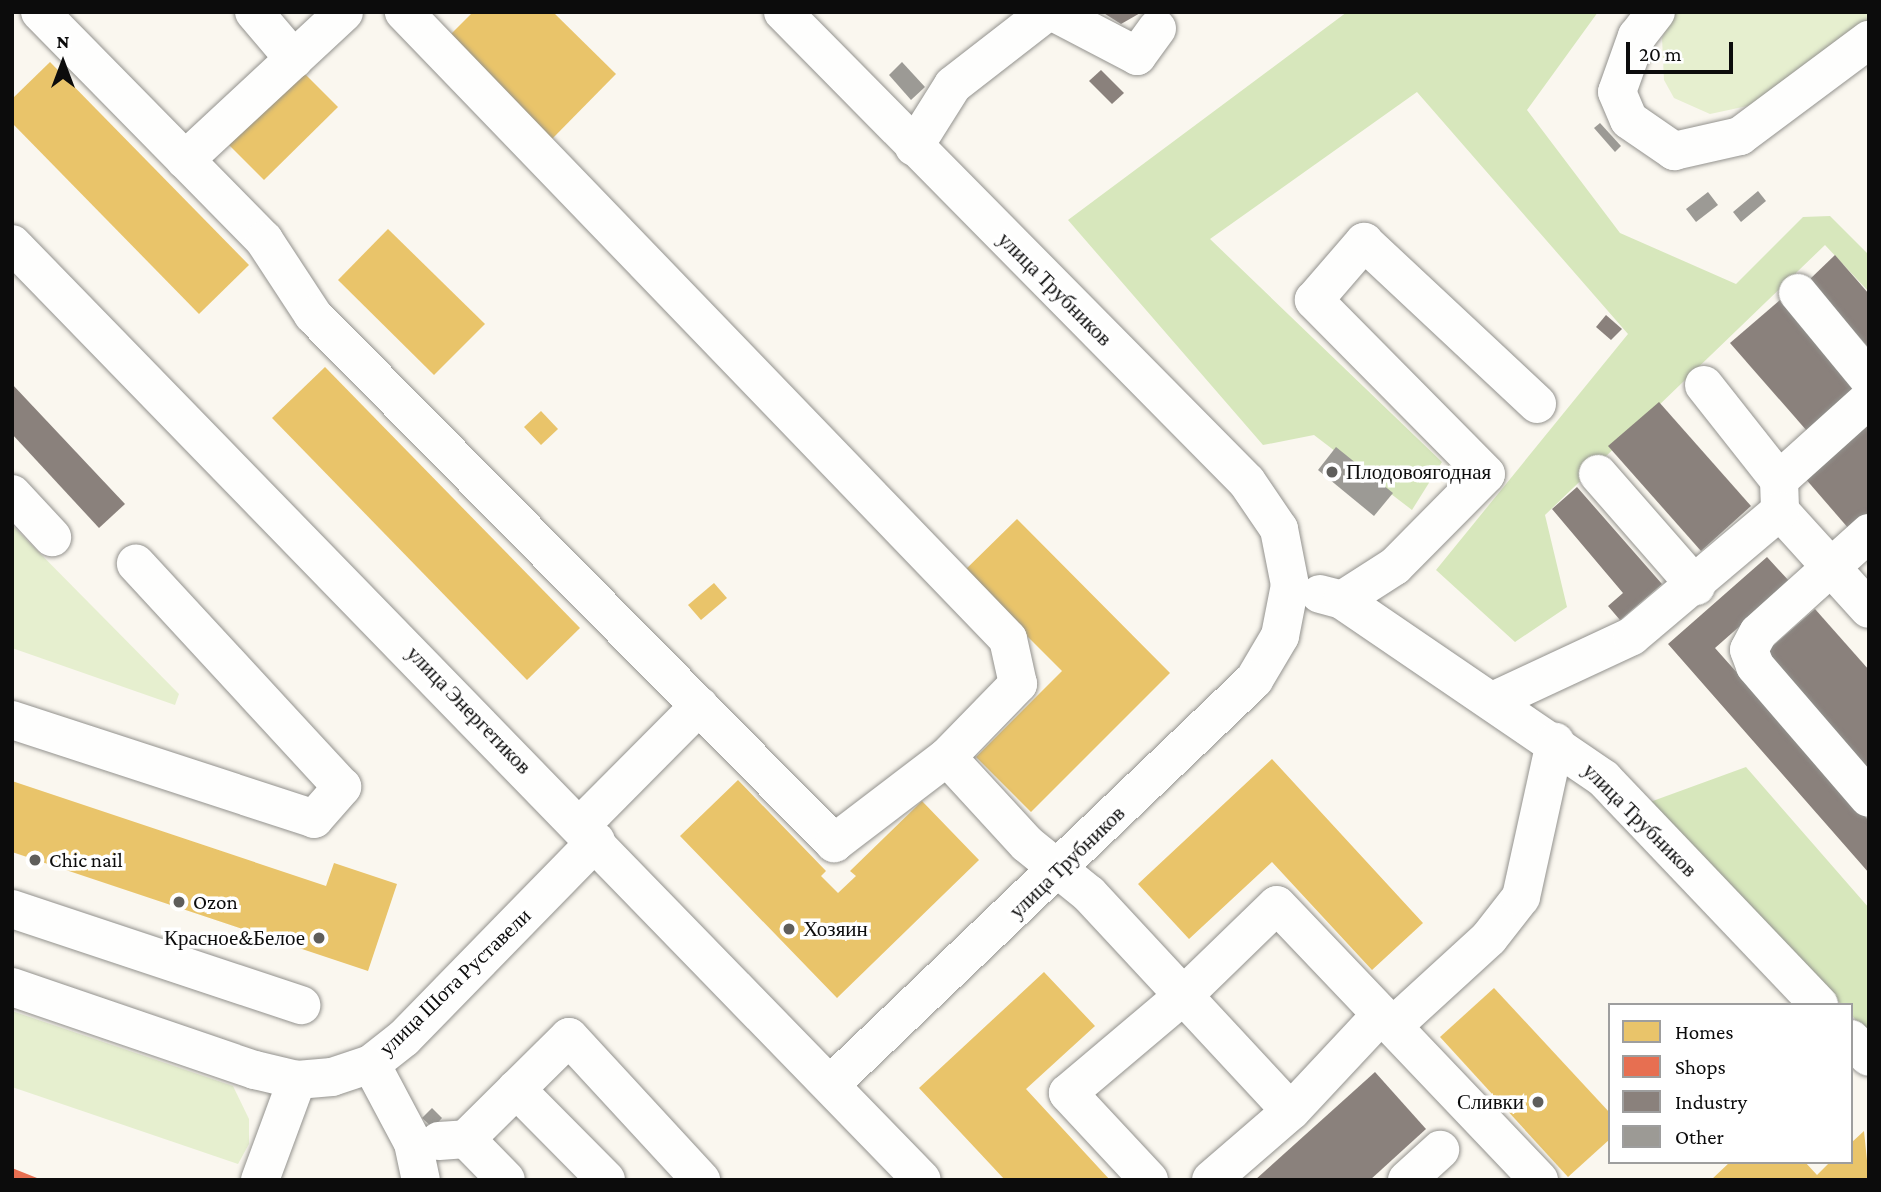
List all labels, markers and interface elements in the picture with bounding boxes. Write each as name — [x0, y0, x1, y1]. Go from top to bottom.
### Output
north arrow — [28, 28, 98, 98]
scale bar — [1629, 28, 1736, 72]
text: N — [57, 31, 69, 52]
text: 20 m — [1639, 42, 1682, 66]
street label: улица Трубников — [993, 227, 1117, 351]
place label: Плодовоягодная — [1346, 459, 1491, 485]
marker: Плодовоягодная — [1324, 464, 1340, 480]
street label: улица Энергетиков — [401, 641, 537, 779]
street label: улица Трубников — [1578, 758, 1702, 882]
street label: улица Трубников — [1004, 800, 1130, 924]
place label: Chic nail — [49, 847, 123, 873]
marker: Chic nail — [27, 852, 43, 868]
place label: Ozon — [193, 889, 238, 915]
marker: Ozon — [171, 894, 187, 910]
street label: улица Шота Руставели — [374, 903, 536, 1061]
place label: Хозяин — [803, 916, 868, 942]
marker: Хозяин — [781, 921, 797, 937]
place label: Красное&Белое — [164, 925, 305, 951]
marker: Красное&Белое — [311, 930, 327, 946]
legend — [1608, 1003, 1853, 1164]
text: Homes — [1675, 1020, 1734, 1044]
text: Shops — [1675, 1055, 1726, 1079]
place label: Сливки — [1457, 1089, 1524, 1115]
text: Industry — [1675, 1090, 1747, 1114]
marker: Сливки — [1530, 1094, 1546, 1110]
text: Other — [1675, 1125, 1724, 1149]

